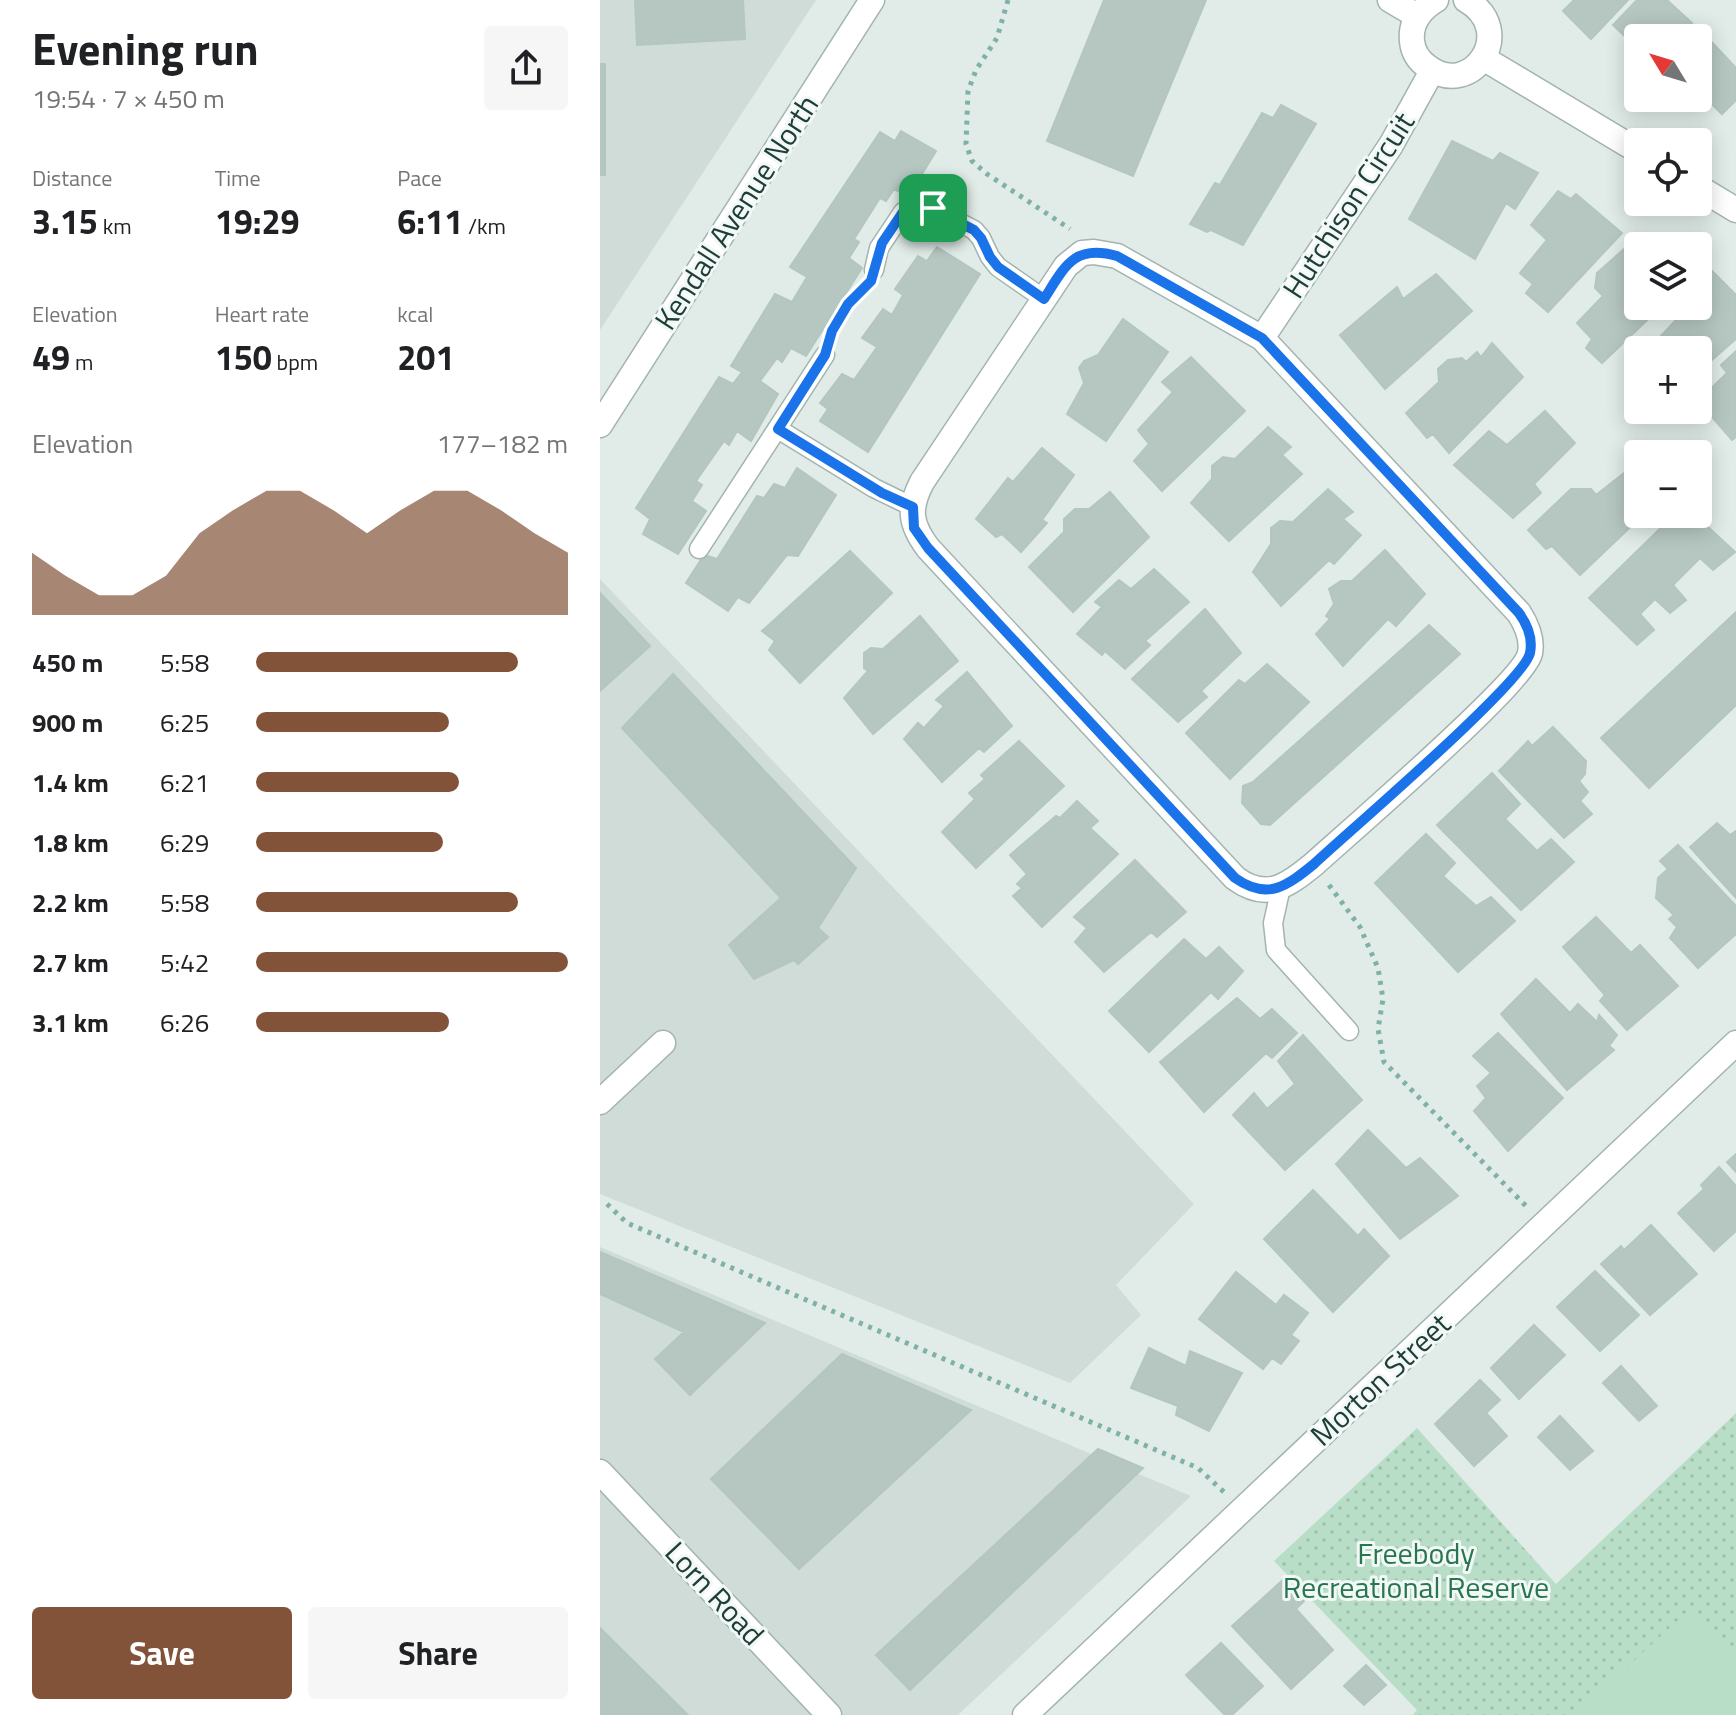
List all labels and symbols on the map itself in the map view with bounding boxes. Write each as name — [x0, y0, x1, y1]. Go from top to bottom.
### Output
north arrow — [1624, 24, 1712, 112]
street label: Kendall Avenue North — [642, 85, 830, 339]
street label: Hutchison Circuit — [1270, 102, 1426, 307]
pin — [899, 174, 967, 242]
street label: Morton Street — [1299, 1301, 1461, 1456]
street label: Lorn Road — [654, 1530, 776, 1656]
park label: Freebody Recreational Reserve — [1283, 1530, 1549, 1610]

